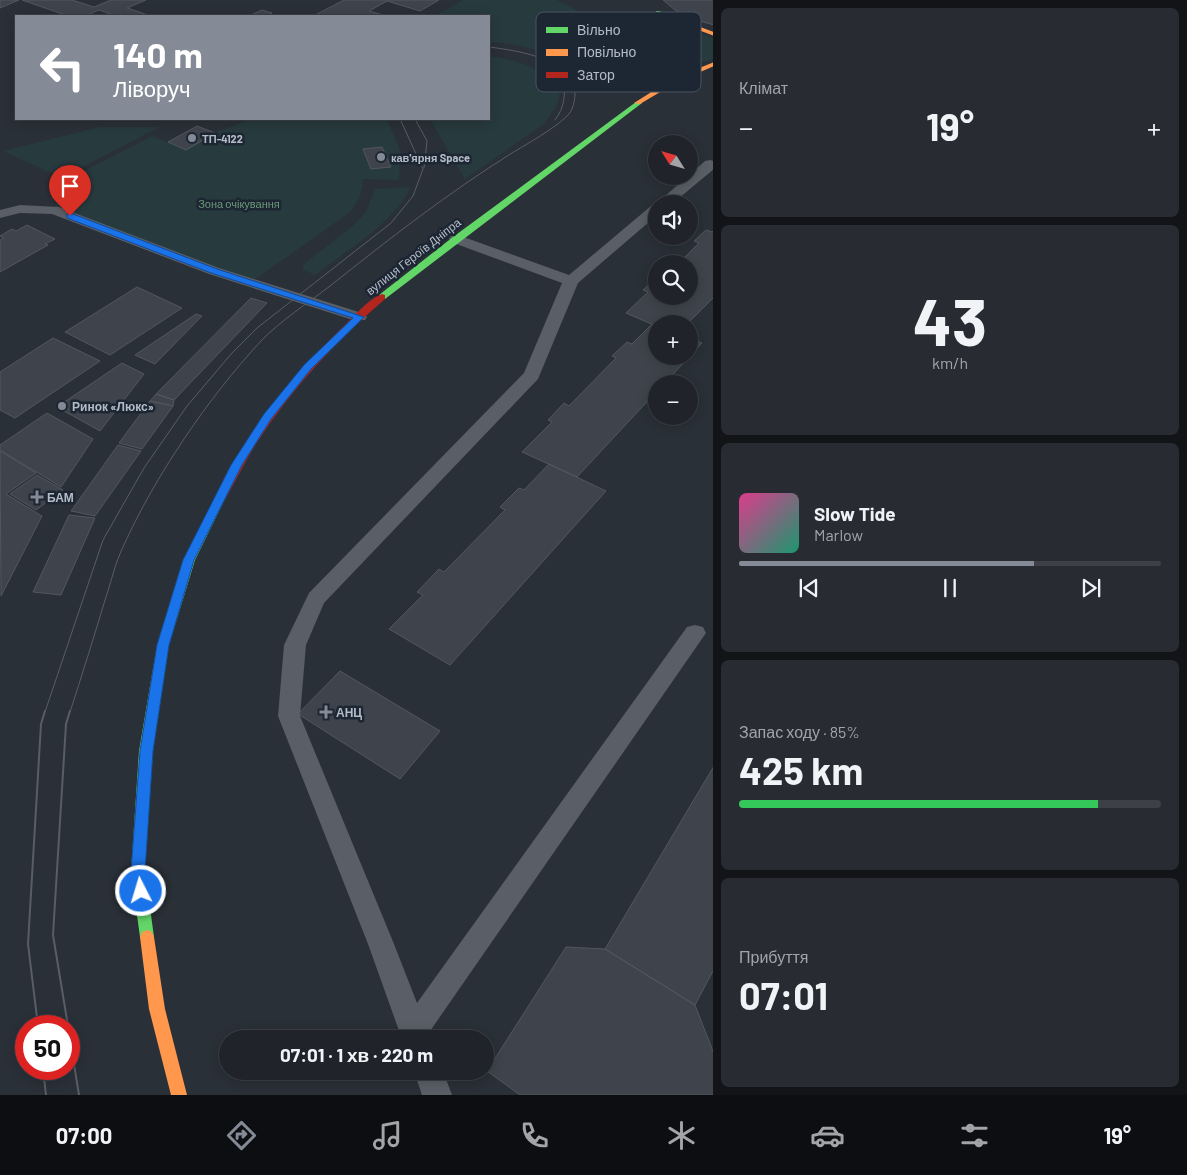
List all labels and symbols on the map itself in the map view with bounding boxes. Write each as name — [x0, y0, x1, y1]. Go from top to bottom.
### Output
legend — [536, 12, 701, 92]
text: Вільно — [577, 21, 621, 38]
text: Повільно — [577, 43, 637, 60]
text: Затор — [577, 66, 615, 83]
marker: ТП-4122 — [186, 132, 198, 144]
place label: ТП-4122 — [202, 132, 243, 145]
north arrow — [648, 135, 698, 185]
marker: кав'ярня Space — [375, 151, 387, 163]
place label: кав'ярня Space — [391, 151, 470, 164]
pin — [49, 165, 91, 216]
park label: Зона очікування — [198, 197, 280, 210]
street label: вулиця Героїв Дніпра — [363, 214, 464, 298]
place label: Ринок «Люкс» — [72, 399, 154, 413]
marker: Ринок «Люкс» — [56, 400, 68, 412]
place label: БАМ — [47, 490, 74, 504]
marker: БАМ — [31, 491, 43, 503]
place label: АНЦ — [336, 705, 362, 720]
marker: АНЦ — [320, 706, 332, 718]
position arrow — [114, 864, 166, 916]
speed limit sign: 50 — [15, 1015, 80, 1080]

